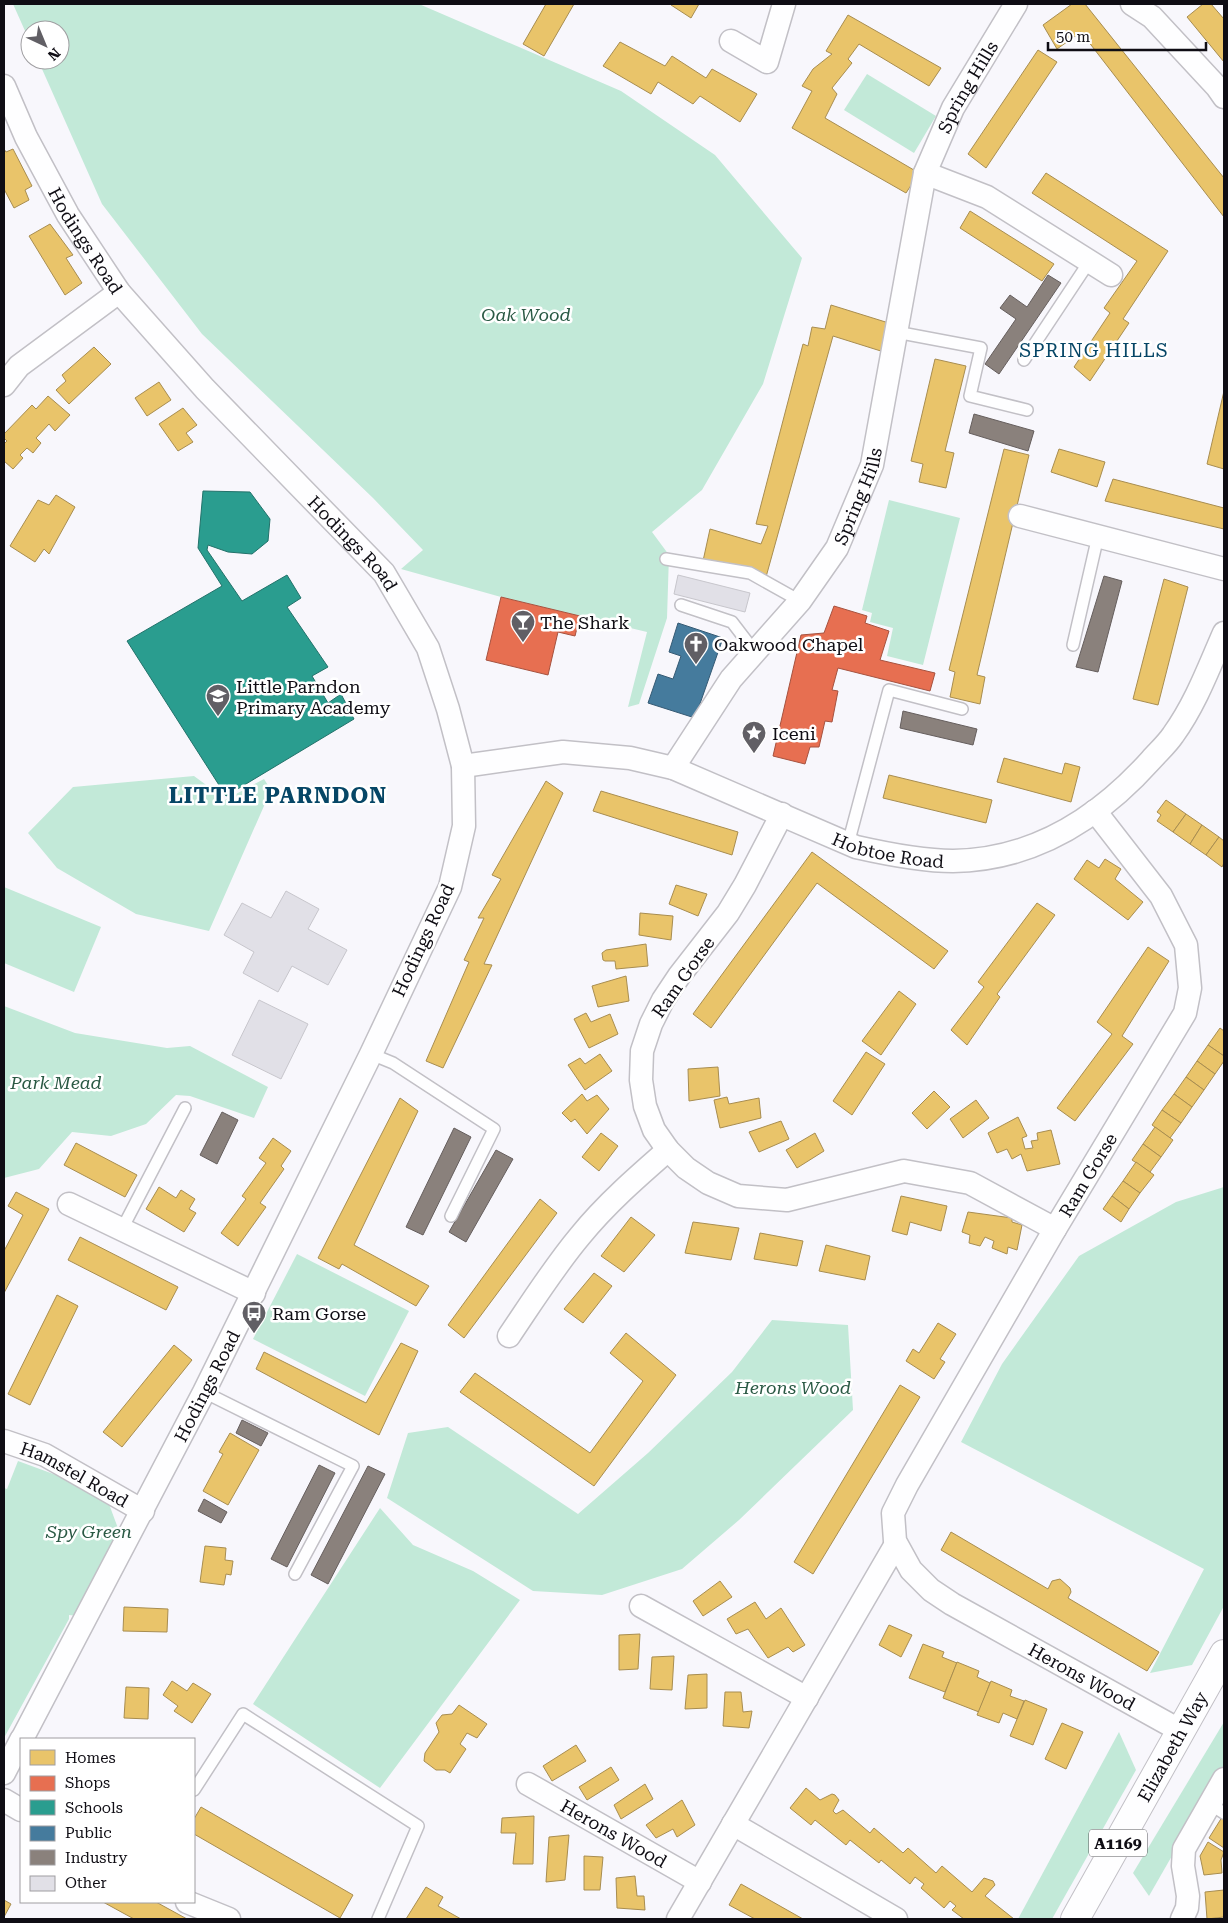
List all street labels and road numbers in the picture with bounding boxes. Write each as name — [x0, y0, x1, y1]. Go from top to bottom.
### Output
street label: Spring Hills — [933, 37, 1002, 136]
street label: Hodings Road — [44, 183, 128, 298]
street label: Spring Hills — [829, 446, 885, 548]
street label: Hodings Road — [304, 491, 403, 595]
street label: Hobtoe Road — [829, 828, 945, 871]
street label: Hodings Road — [388, 880, 459, 1000]
street label: Ram Gorse — [647, 932, 719, 1022]
street label: Ram Gorse — [1055, 1129, 1121, 1221]
street label: Hodings Road — [170, 1326, 244, 1445]
street label: Hamstel Road — [18, 1437, 133, 1511]
street label: Herons Wood — [1025, 1638, 1140, 1714]
street label: Elizabeth Way — [1133, 1687, 1212, 1805]
street label: Herons Wood — [557, 1794, 671, 1872]
road number: A1169 — [1089, 1830, 1147, 1856]

